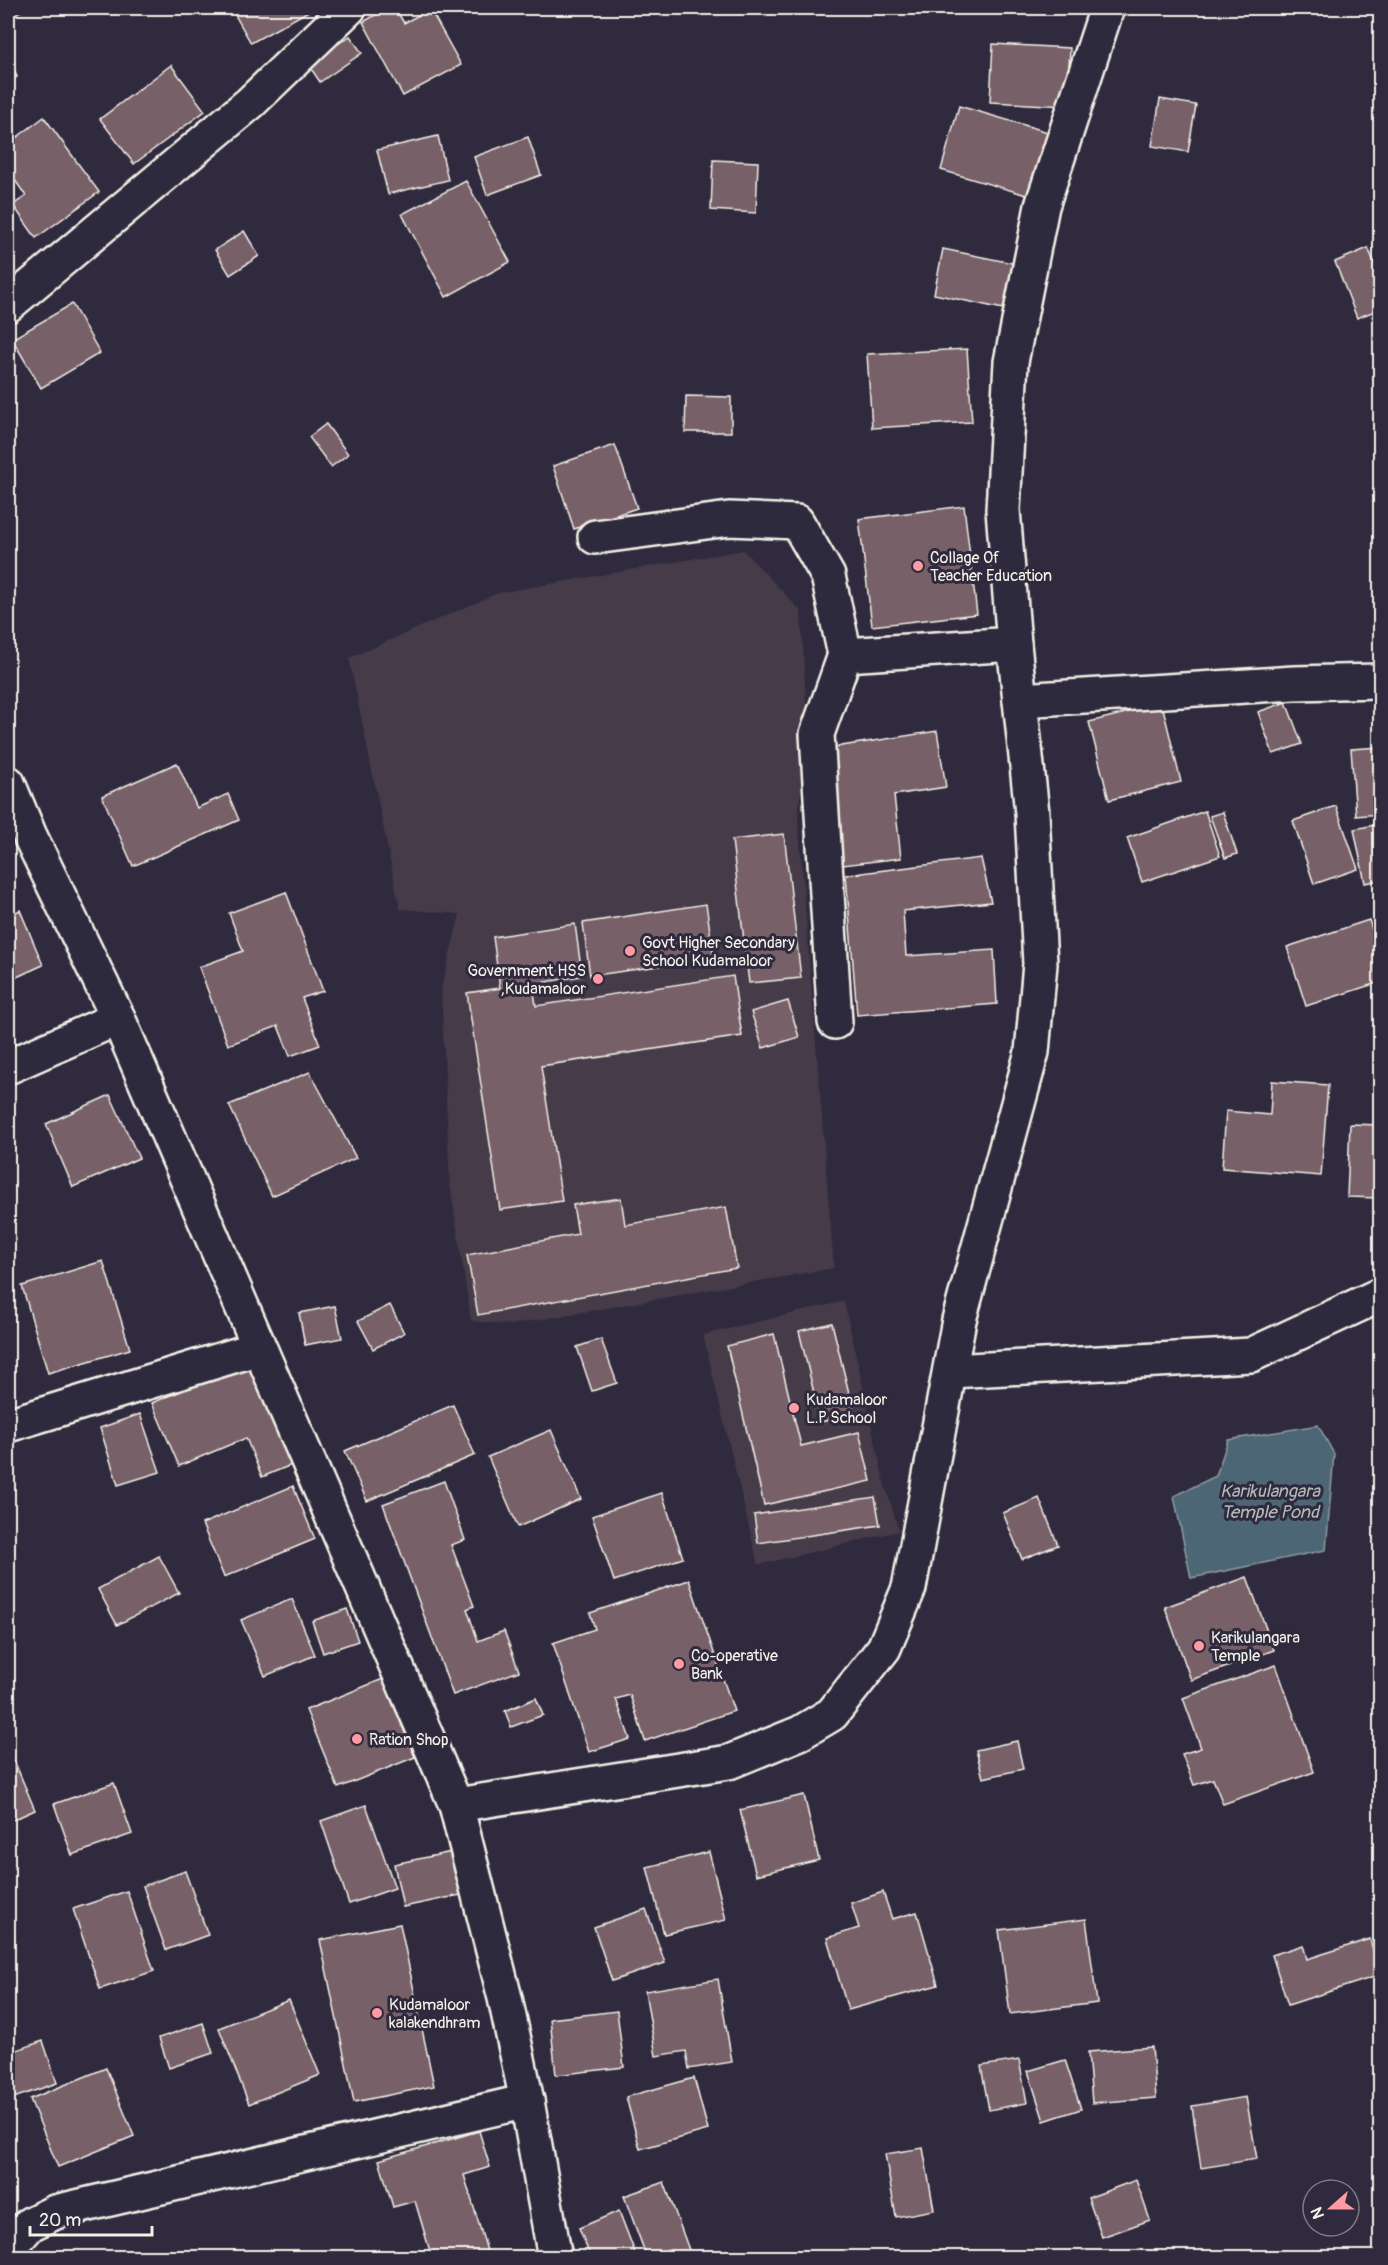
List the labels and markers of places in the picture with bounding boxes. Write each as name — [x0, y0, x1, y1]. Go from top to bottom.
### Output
place label: Collage Of Teacher Education — [930, 548, 1052, 586]
marker: Collage Of Teacher Education — [911, 559, 925, 573]
place label: Govt Higher Secondary School Kudamaloor — [642, 933, 795, 971]
marker: Govt Higher Secondary School Kudamaloor — [623, 944, 637, 958]
place label: Government HSS ,Kudamaloor — [468, 961, 586, 999]
marker: Government HSS ,Kudamaloor — [591, 972, 605, 986]
place label: Kudamaloor L.P School — [806, 1390, 888, 1428]
marker: Kudamaloor L.P School — [787, 1401, 801, 1415]
place label: Karikulangara Temple — [1211, 1628, 1300, 1666]
marker: Karikulangara Temple — [1192, 1639, 1206, 1653]
place label: Co-operative Bank — [691, 1646, 778, 1684]
marker: Co-operative Bank — [672, 1657, 686, 1671]
place label: Ration Shop — [369, 1730, 449, 1750]
marker: Ration Shop — [350, 1732, 364, 1746]
place label: Kudamaloor kalakendhram — [389, 1995, 480, 2033]
marker: Kudamaloor kalakendhram — [370, 2006, 384, 2020]

